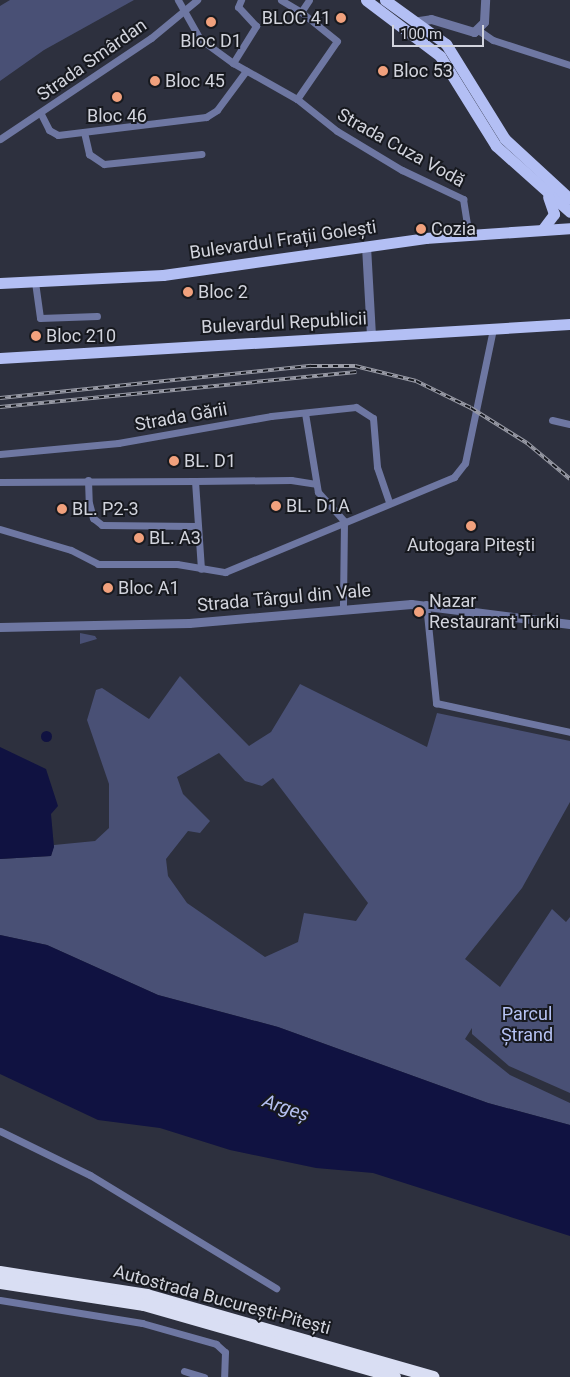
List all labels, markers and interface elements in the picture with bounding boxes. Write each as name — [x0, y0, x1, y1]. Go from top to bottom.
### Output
place label: BLOC 41 — [262, 7, 331, 29]
marker: BLOC 41 — [335, 12, 347, 24]
street label: Strada Smârdan — [33, 14, 151, 106]
scale bar — [395, 15, 488, 47]
marker: Bloc D1 — [205, 16, 217, 28]
text: 100 m — [400, 25, 442, 43]
place label: Bloc D1 — [180, 30, 242, 52]
place label: Bloc 53 — [393, 60, 453, 82]
marker: Bloc 53 — [377, 65, 389, 77]
place label: Bloc 45 — [165, 70, 225, 92]
marker: Bloc 45 — [149, 75, 161, 87]
marker: Bloc 46 — [111, 91, 123, 103]
street label: Strada Cuza Vodă — [333, 104, 469, 192]
place label: Bloc 46 — [87, 105, 147, 127]
street label: Bulevardul Frații Golești — [188, 216, 378, 264]
place label: Cozia — [431, 218, 476, 240]
marker: Cozia — [415, 223, 427, 235]
place label: Bloc 2 — [198, 281, 248, 303]
marker: Bloc 2 — [182, 286, 194, 298]
street label: Bulevardul Republicii — [201, 308, 367, 338]
place label: Bloc 210 — [46, 325, 116, 347]
marker: Bloc 210 — [30, 330, 42, 342]
street label: Strada Gării — [133, 398, 229, 436]
place label: BL. D1 — [184, 450, 236, 472]
marker: BL. D1 — [168, 455, 180, 467]
place label: BL. D1A — [286, 495, 350, 517]
place label: BL. P2-3 — [72, 498, 139, 520]
marker: BL. D1A — [270, 500, 282, 512]
marker: BL. P2-3 — [56, 503, 68, 515]
marker: Autogara Pitești — [465, 520, 477, 532]
place label: BL. A3 — [149, 527, 201, 549]
marker: BL. A3 — [133, 532, 145, 544]
place label: Autogara Pitești — [407, 534, 535, 556]
place label: Bloc A1 — [118, 577, 180, 599]
street label: Strada Târgul din Vale — [196, 580, 372, 616]
marker: Bloc A1 — [102, 582, 114, 594]
place label: Nazar Restaurant Turki — [429, 591, 560, 634]
marker: Nazar Restaurant Turki — [413, 606, 425, 618]
park label: Parcul Ștrand — [501, 1004, 553, 1046]
water label: Argeș — [260, 1089, 312, 1127]
street label: Autostrada București-Pitești — [111, 1261, 333, 1339]

